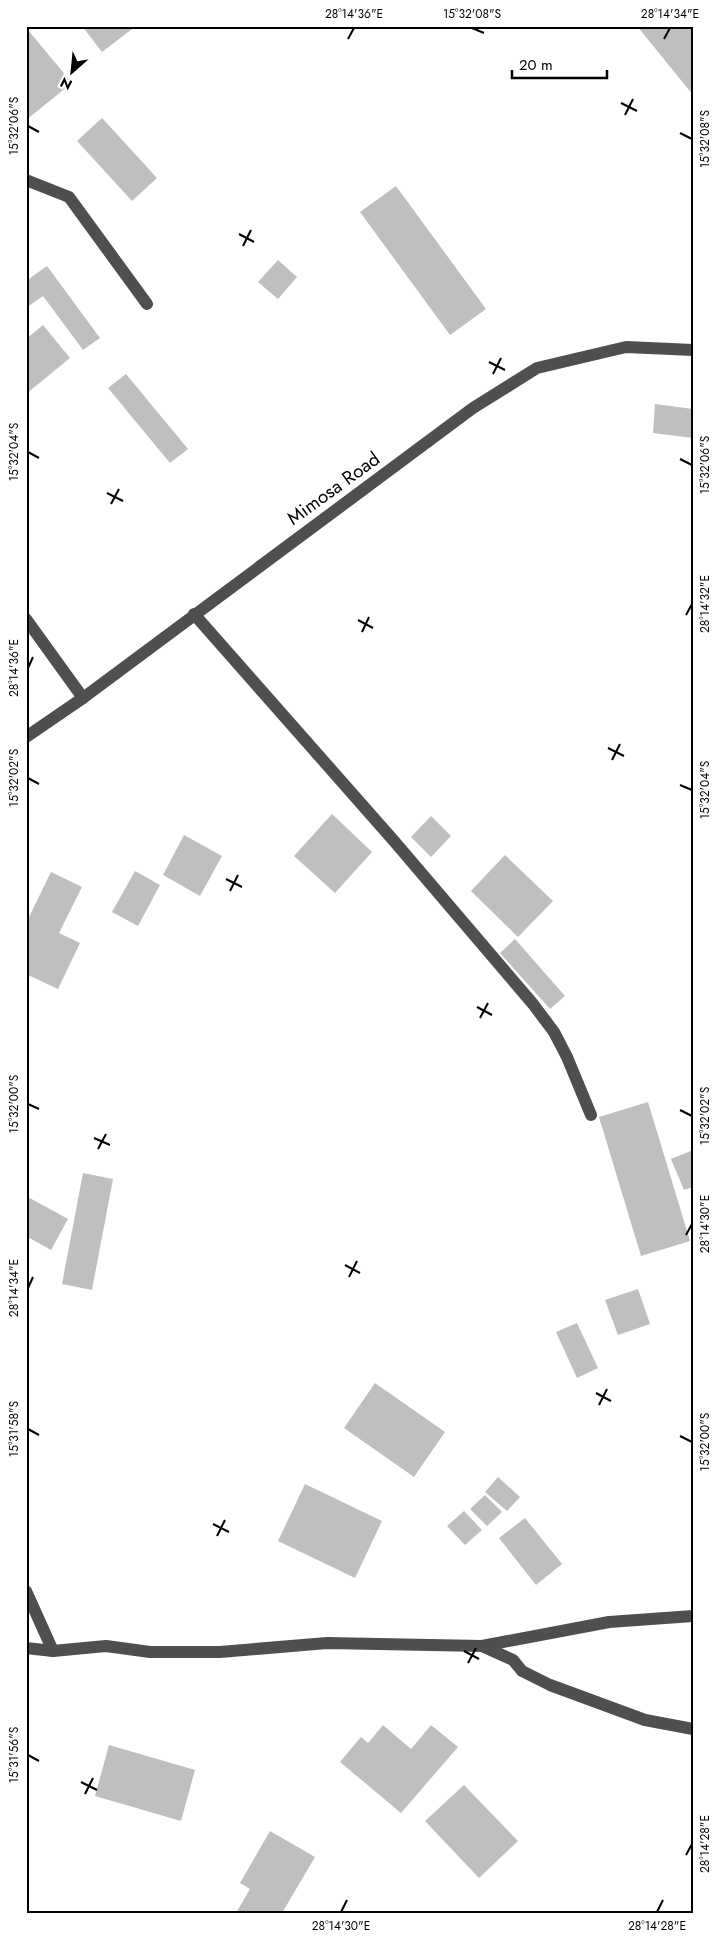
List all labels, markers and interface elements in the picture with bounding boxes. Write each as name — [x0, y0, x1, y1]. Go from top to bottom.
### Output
text: 28°14'36"E — [325, 5, 383, 23]
text: 15°32'08"S — [443, 5, 502, 23]
text: 28°14'34"E — [641, 5, 699, 23]
north arrow — [48, 48, 98, 98]
scale bar — [512, 48, 606, 80]
text: 20 m — [519, 54, 553, 76]
text: N — [57, 72, 76, 95]
text: 15°32'06"S — [5, 96, 23, 155]
text: 15°32'08"S — [696, 109, 714, 168]
text: 15°32'04"S — [5, 422, 23, 481]
text: 15°32'06"S — [696, 435, 714, 494]
street label: Mimosa Road — [281, 445, 385, 531]
text: 28°14'32"E — [696, 575, 714, 633]
text: 28°14'36"E — [5, 639, 23, 697]
text: 15°32'02"S — [5, 748, 23, 807]
text: 15°32'04"S — [696, 760, 714, 819]
text: 15°32'00"S — [5, 1074, 23, 1133]
text: 15°32'02"S — [696, 1086, 714, 1145]
text: 28°14'30"E — [696, 1195, 714, 1253]
text: 28°14'34"E — [5, 1259, 23, 1317]
text: 15°31'58"S — [5, 1400, 23, 1457]
text: 15°32'00"S — [696, 1412, 714, 1471]
text: 15°31'56"S — [5, 1726, 23, 1783]
text: 28°14'28"E — [696, 1815, 714, 1873]
text: 28°14'30"E — [312, 1917, 370, 1935]
text: 28°14'28"E — [628, 1917, 686, 1935]

